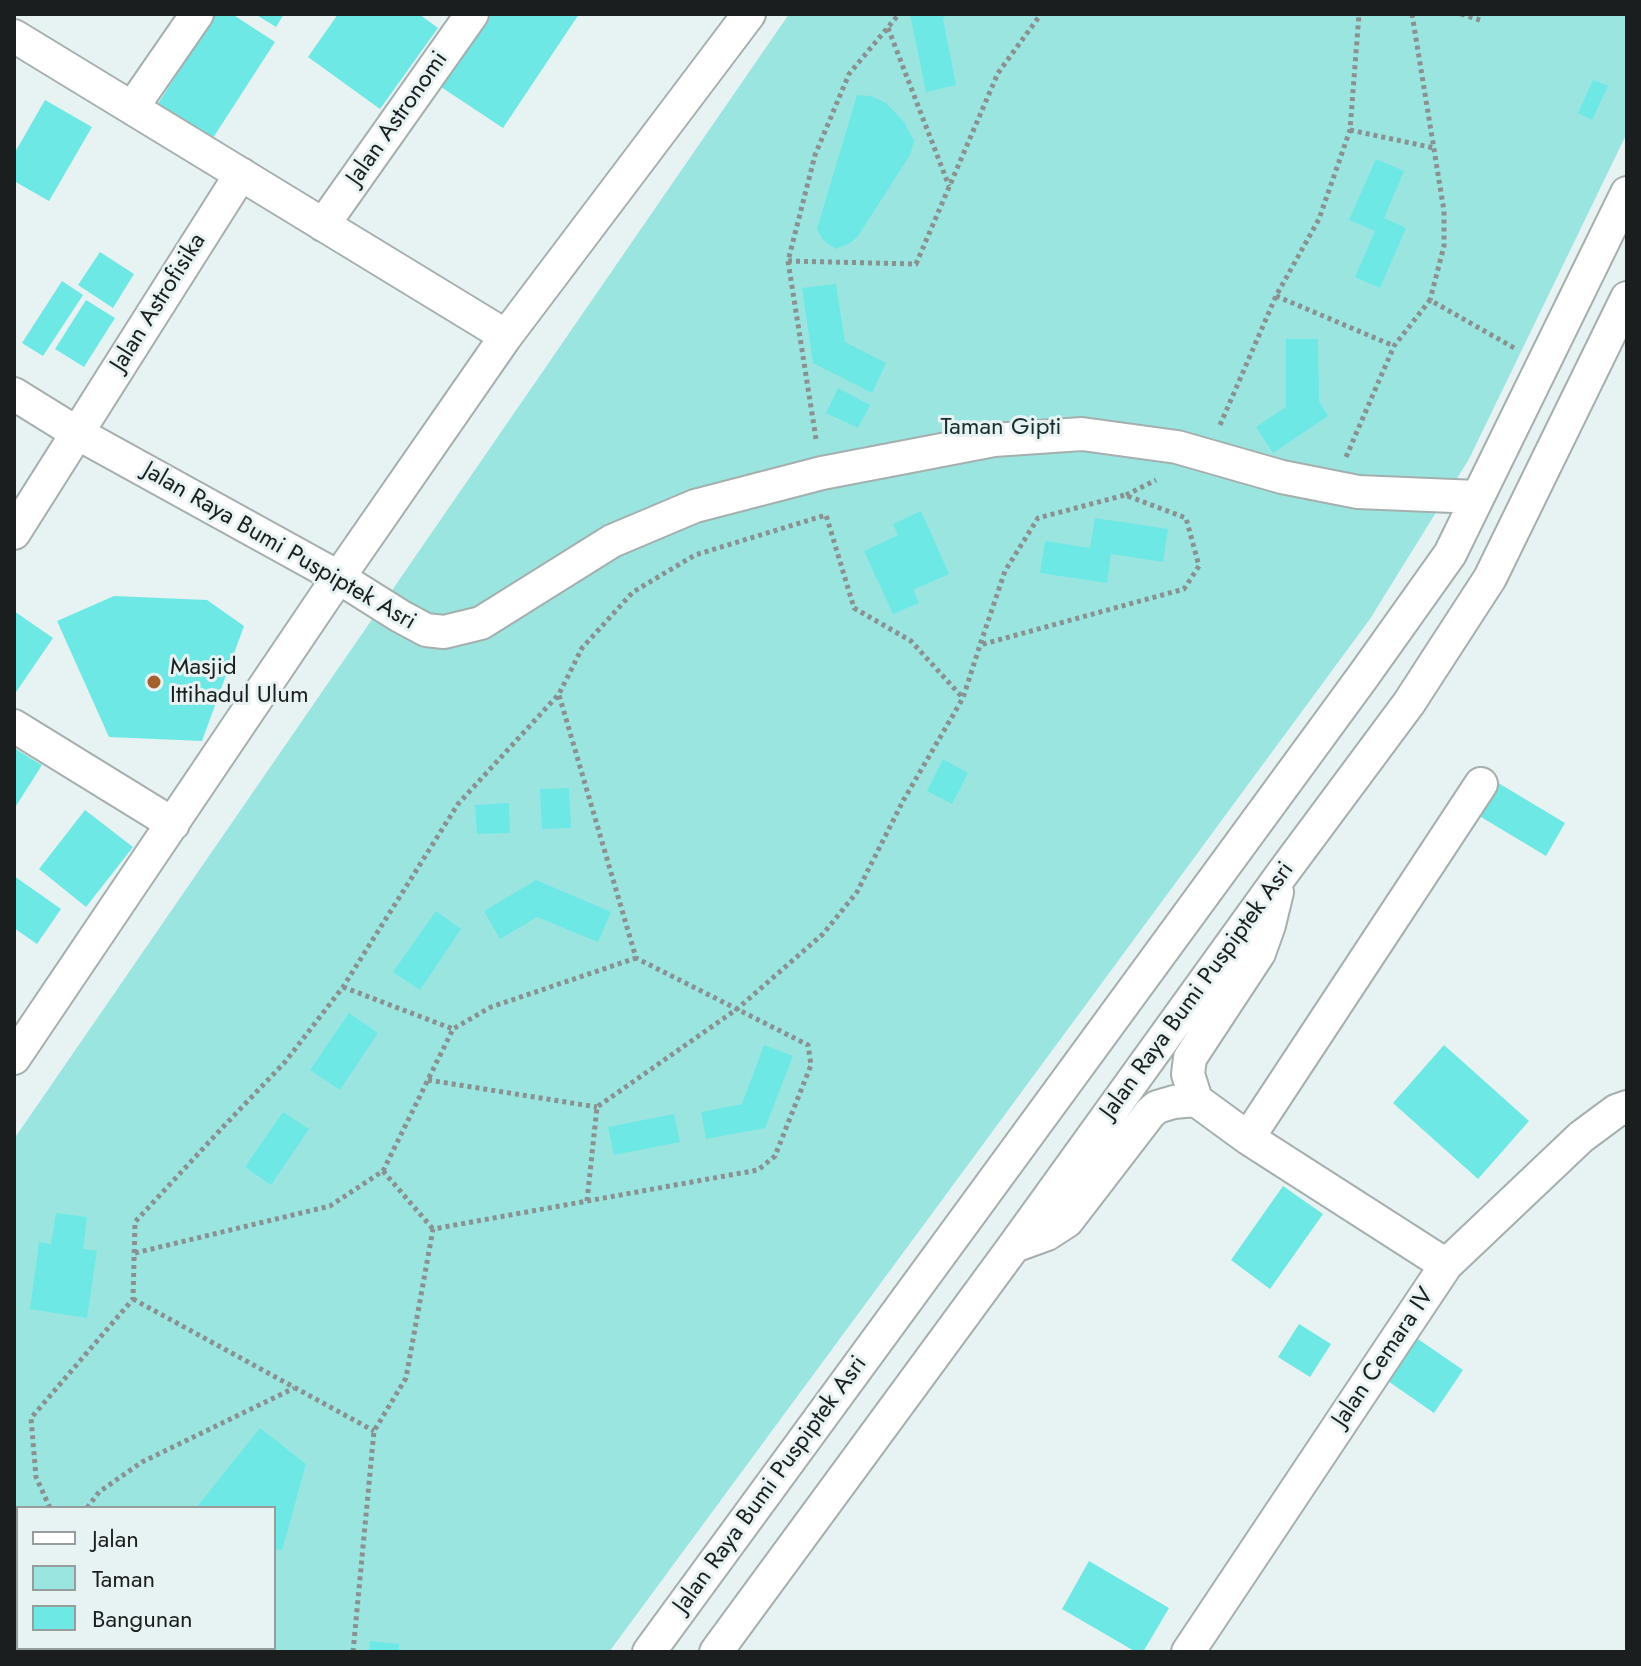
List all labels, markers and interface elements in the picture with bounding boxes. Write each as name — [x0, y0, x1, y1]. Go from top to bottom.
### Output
street label: Jalan Astronomi — [341, 46, 455, 192]
street label: Jalan Astrofisika — [105, 229, 213, 377]
park label: Taman Gipti — [941, 414, 1061, 442]
street label: Jalan Raya Bumi Puspiptek Asri — [137, 457, 421, 637]
place label: Masjid Ittihadul Ulum — [170, 654, 309, 710]
marker: Masjid Ittihadul Ulum — [145, 673, 163, 691]
street label: Jalan Raya Bumi Puspiptek Asri — [1095, 857, 1301, 1125]
street label: Jalan Cemara IV — [1327, 1283, 1441, 1433]
street label: Jalan Raya Bumi Puspiptek Asri — [668, 1351, 874, 1619]
legend — [16, 1506, 276, 1650]
text: Jalan — [92, 1521, 139, 1556]
text: Taman — [92, 1561, 155, 1596]
text: Bangunan — [92, 1601, 193, 1636]

